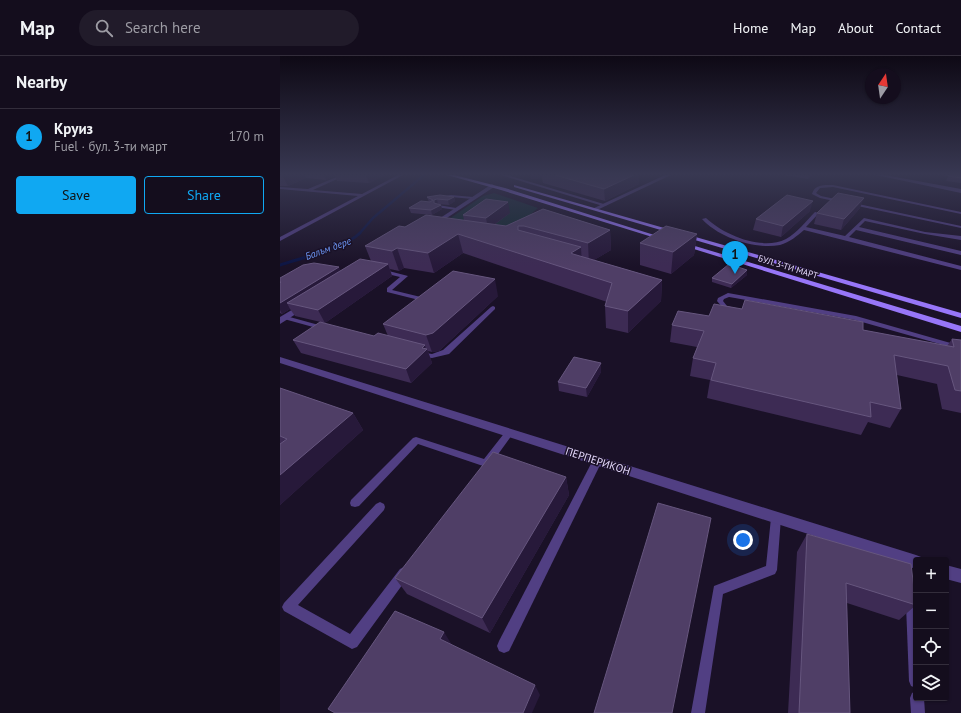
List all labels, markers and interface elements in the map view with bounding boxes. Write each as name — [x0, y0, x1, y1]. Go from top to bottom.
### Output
search box — [79, 10, 359, 46]
text: Map — [20, 16, 55, 40]
icon: search — [93, 17, 115, 39]
text: Search here — [125, 18, 201, 37]
text: Home — [733, 19, 768, 37]
text: Map — [790, 19, 816, 37]
text: About — [838, 19, 874, 37]
text: Contact — [896, 19, 941, 37]
north arrow — [865, 68, 901, 104]
text: Nearby — [16, 71, 67, 93]
text: Круиз — [54, 119, 93, 138]
text: 1 — [25, 128, 33, 145]
text: 170 m — [229, 128, 264, 145]
text: Fuel · бул. 3-ти март — [54, 138, 167, 155]
button: Save — [16, 176, 136, 214]
button: Share — [144, 176, 264, 214]
water label: Балъм дере — [303, 234, 353, 263]
pin: 1 — [722, 241, 748, 274]
street label: БУЛ. 3-ТИ МАРТ — [757, 252, 819, 281]
street label: ПЕРПЕРИКОН — [564, 444, 632, 478]
your location — [733, 530, 753, 550]
map controls — [913, 557, 949, 701]
button: + — [913, 557, 949, 593]
button: − — [913, 593, 949, 629]
button: locate — [913, 629, 949, 665]
button: layers — [913, 665, 949, 701]

